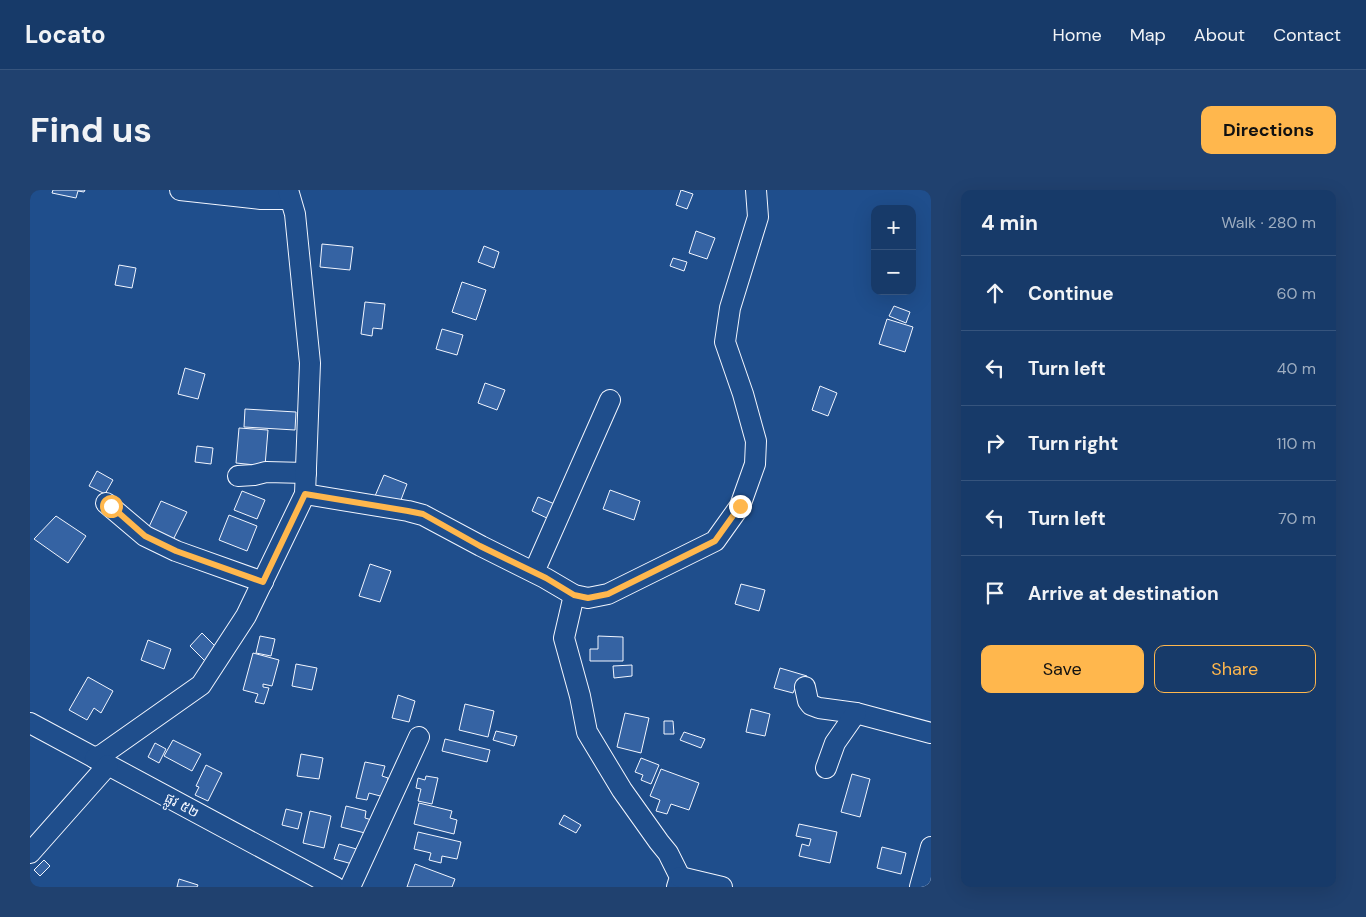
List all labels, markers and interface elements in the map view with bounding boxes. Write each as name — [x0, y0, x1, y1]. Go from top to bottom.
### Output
text: Locato — [25, 19, 106, 50]
text: Home — [1052, 23, 1102, 47]
text: Map — [1130, 23, 1166, 47]
text: About — [1194, 23, 1245, 47]
text: Contact — [1273, 23, 1341, 47]
button: Directions — [1201, 106, 1336, 154]
text: Find us — [30, 107, 152, 153]
map controls — [871, 205, 916, 295]
button: + — [871, 205, 916, 250]
text: 4 min — [981, 209, 1038, 237]
text: Walk · 280 m — [1221, 212, 1316, 233]
button: − — [871, 250, 916, 295]
icon: ahead — [981, 279, 1009, 307]
text: Continue — [1028, 281, 1114, 306]
text: 60 m — [1276, 283, 1316, 304]
icon: left — [981, 354, 1009, 382]
text: Turn left — [1028, 356, 1106, 381]
text: 40 m — [1277, 358, 1316, 379]
icon: right — [981, 429, 1009, 457]
text: Turn right — [1028, 431, 1118, 456]
text: 110 m — [1277, 433, 1316, 454]
route start — [100, 495, 123, 518]
route end — [729, 495, 752, 518]
icon: left — [981, 504, 1009, 532]
text: Turn left — [1028, 506, 1106, 531]
text: 70 m — [1278, 508, 1316, 529]
icon: arrive — [981, 579, 1009, 607]
text: Arrive at destination — [1028, 581, 1219, 606]
button: Save — [981, 645, 1144, 693]
button: Share — [1154, 645, 1316, 693]
street label: ផ្លូវ ៥២ — [160, 788, 202, 824]

